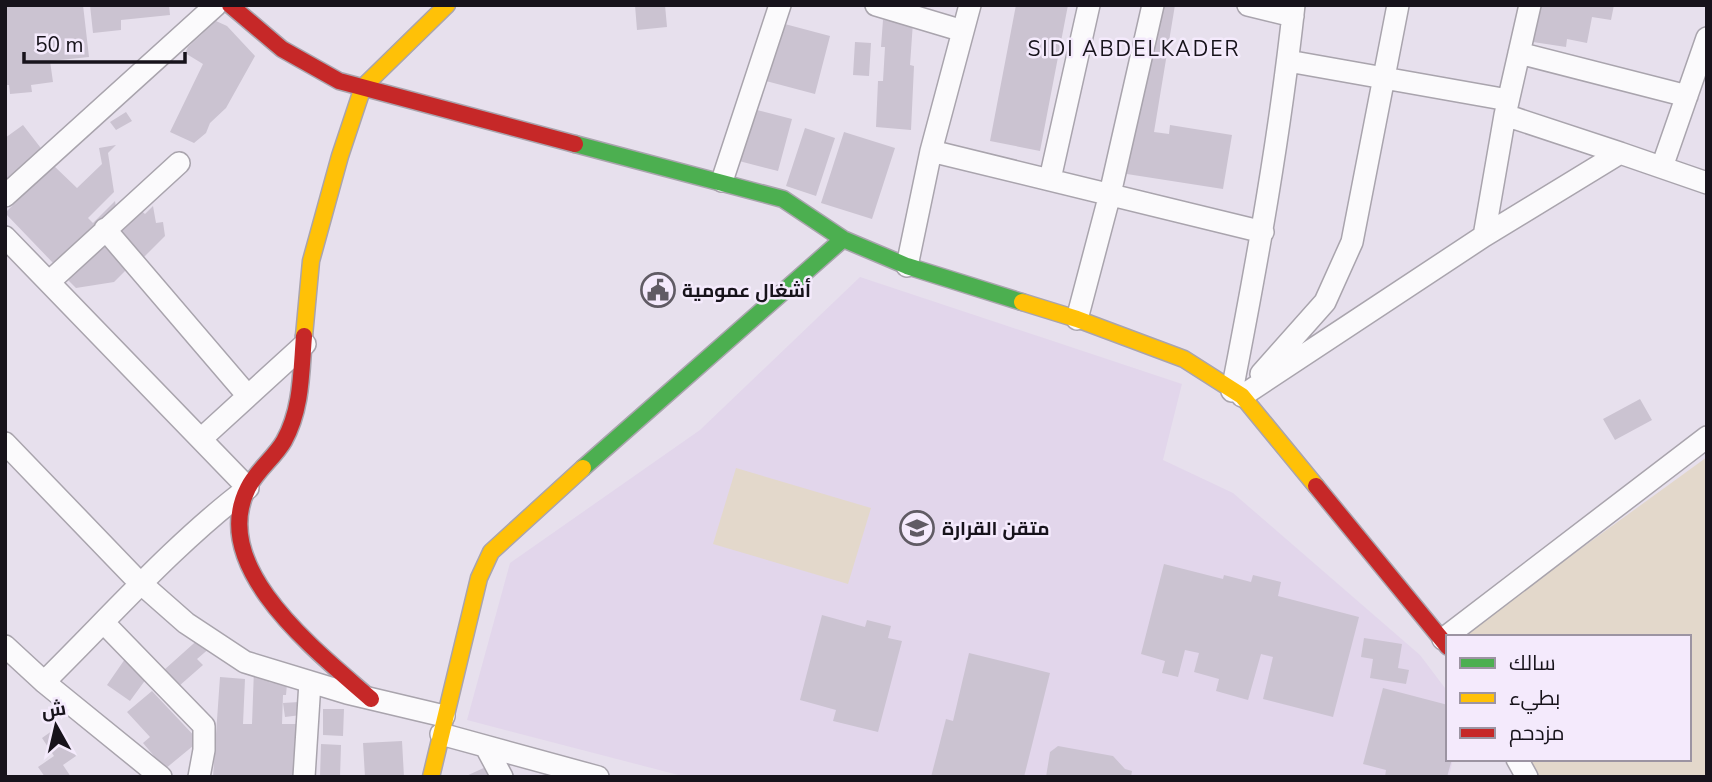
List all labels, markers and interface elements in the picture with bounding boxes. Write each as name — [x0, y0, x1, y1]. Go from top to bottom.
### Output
scale bar — [24, 21, 186, 65]
text: 50 m — [35, 31, 84, 59]
district label: SIDI ABDELKADER — [1027, 35, 1241, 63]
public building icon: أشغال عمومية — [639, 271, 677, 309]
place label: أشغال عمومية — [682, 277, 811, 304]
school or university icon: متقن القرارة — [898, 509, 936, 547]
place label: متقن القرارة — [942, 516, 1050, 542]
legend — [1446, 635, 1691, 761]
text: سالك — [1509, 649, 1556, 677]
text: بطيء — [1509, 684, 1560, 714]
north arrow — [21, 691, 91, 761]
text: ش — [40, 696, 68, 725]
text: مزدحم — [1509, 719, 1564, 747]

